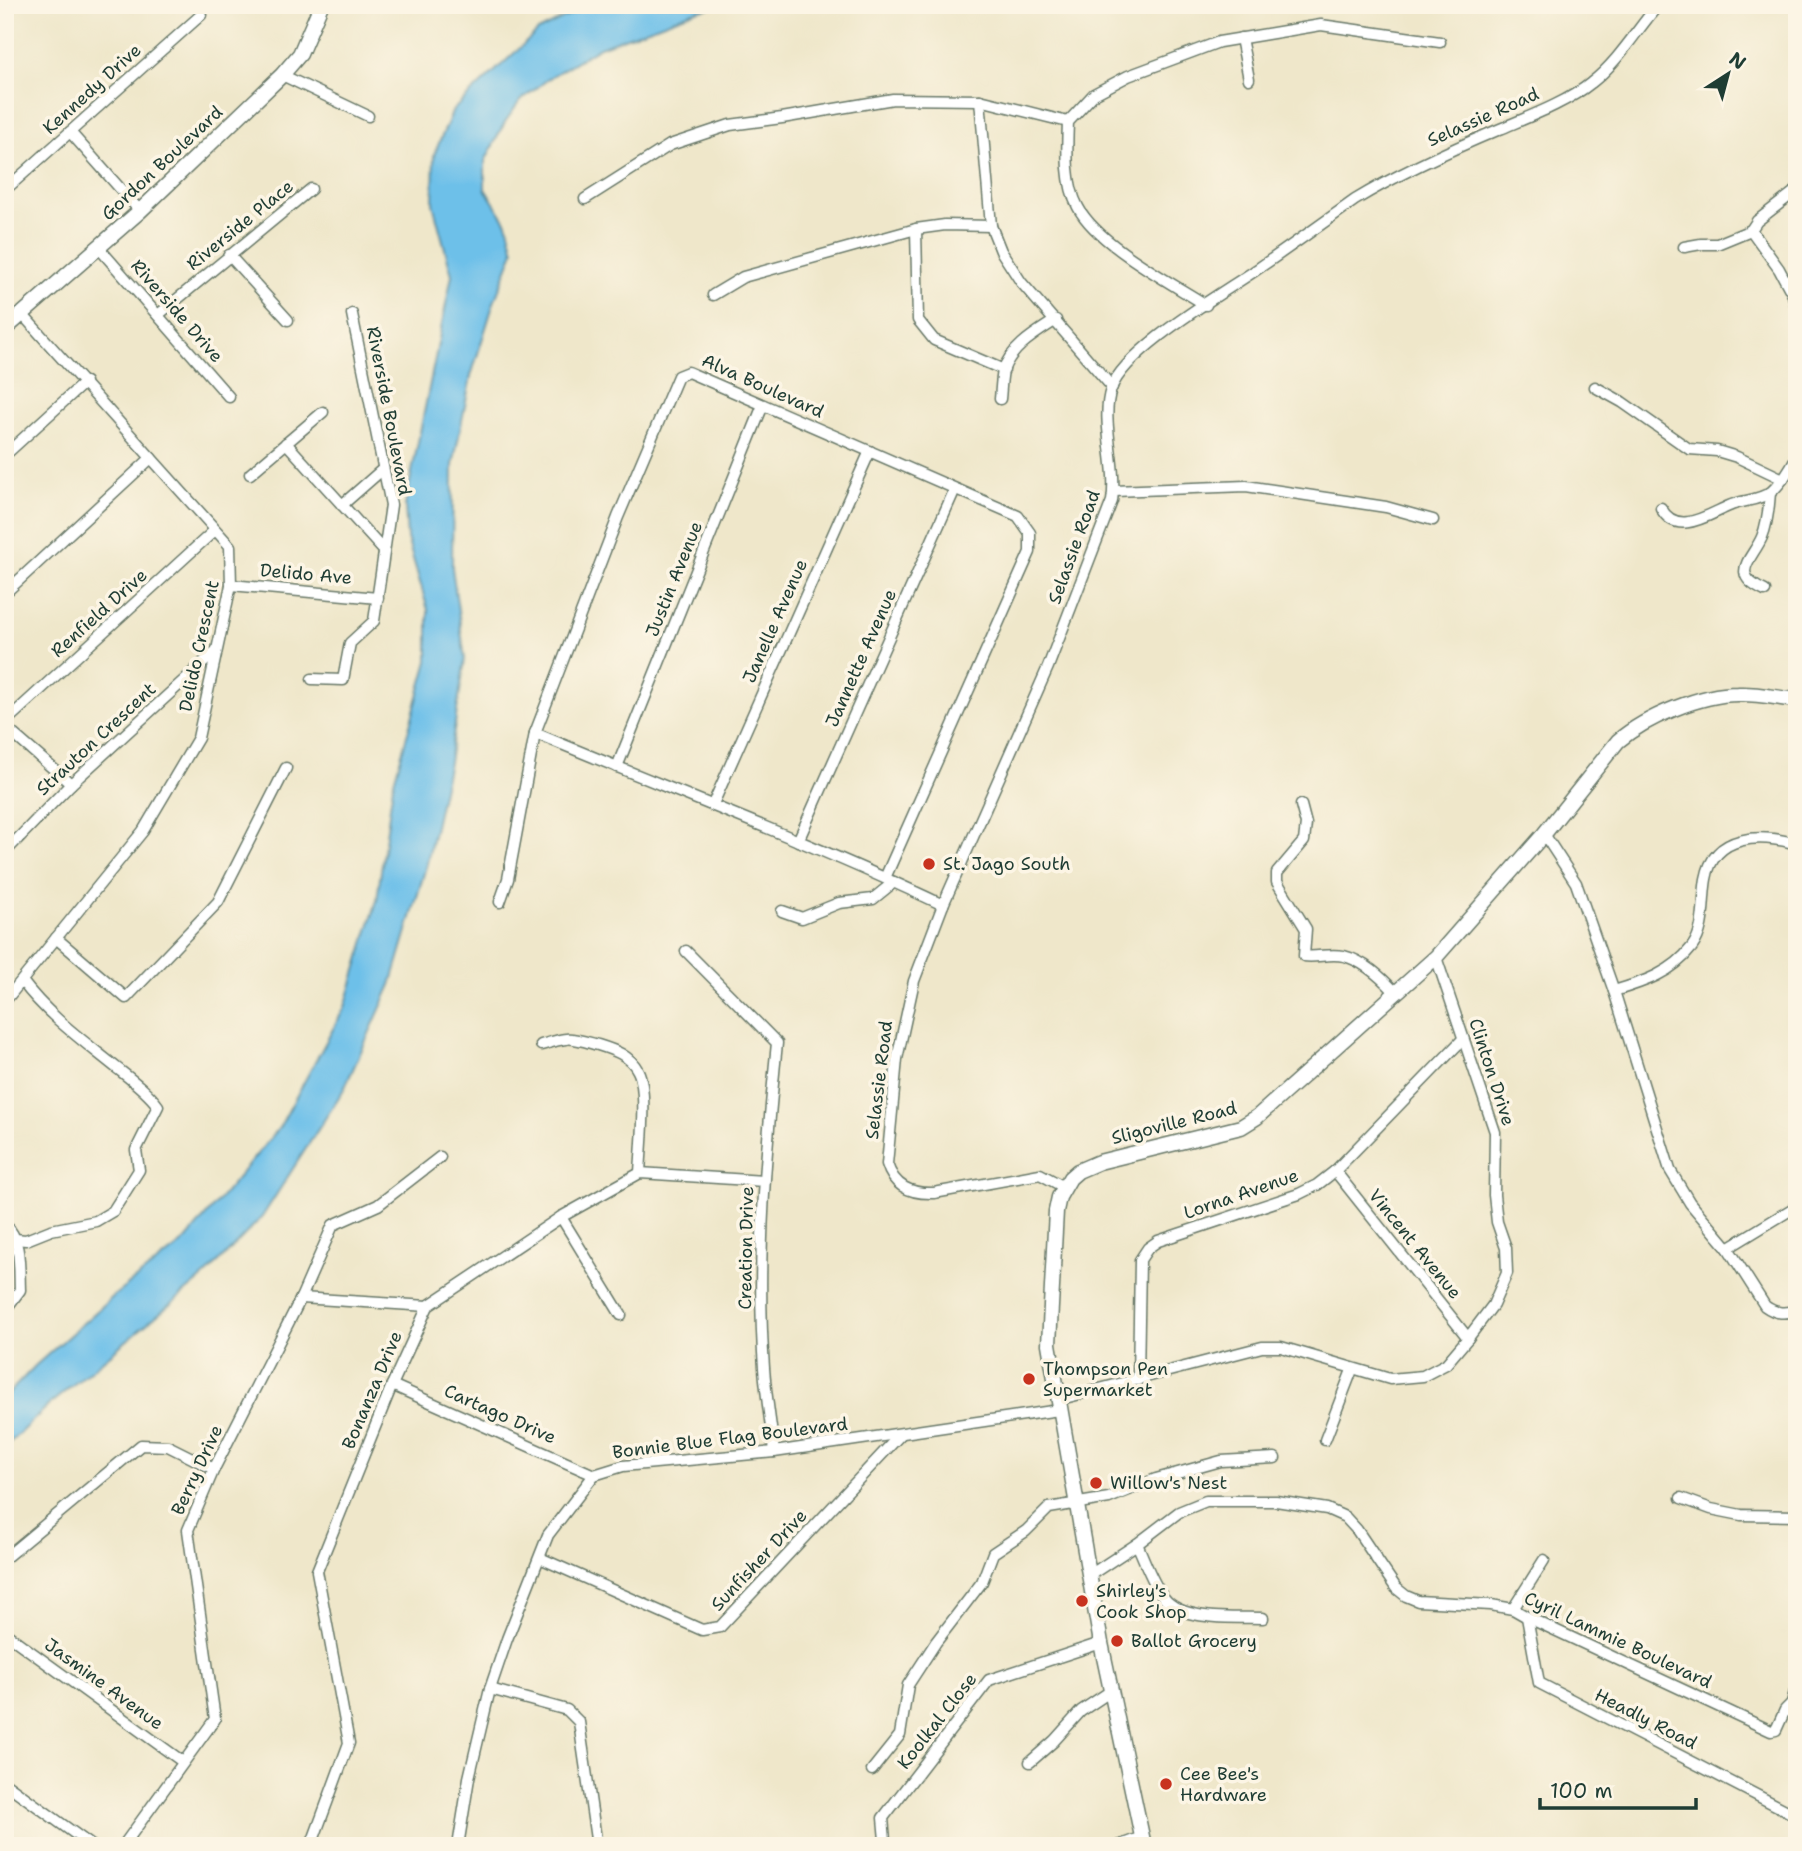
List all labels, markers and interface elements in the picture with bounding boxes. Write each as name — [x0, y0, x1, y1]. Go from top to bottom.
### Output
street label: Kennedy Drive — [38, 38, 146, 140]
north arrow — [1694, 38, 1764, 108]
text: N — [1724, 46, 1751, 75]
street label: Selassie Road — [1423, 82, 1543, 152]
street label: Gordon Boulevard — [96, 100, 228, 226]
street label: Riverside Place — [182, 174, 298, 276]
street label: Riverside Drive — [125, 254, 229, 368]
street label: Riverside Boulevard — [361, 324, 417, 498]
street label: Alva Boulevard — [698, 348, 828, 424]
street label: Selassie Road — [1042, 487, 1106, 607]
street label: Justin Avenue — [640, 518, 708, 640]
street label: Janelle Avenue — [737, 555, 813, 687]
street label: Delido Ave — [259, 558, 353, 590]
street label: Renfield Drive — [46, 563, 152, 663]
street label: Delido Crescent — [173, 578, 225, 714]
street label: Jannette Avenue — [820, 585, 902, 731]
street label: Strauton Crescent — [31, 677, 161, 801]
place label: St. Jago South — [943, 852, 1071, 876]
marker: St. Jago South — [921, 856, 937, 872]
street label: Clinton Drive — [1463, 1015, 1521, 1129]
street label: Selassie Road — [860, 1019, 898, 1141]
street label: Sligoville Road — [1109, 1096, 1239, 1150]
street label: Lorna Avenue — [1180, 1163, 1302, 1225]
street label: Vincent Avenue — [1363, 1184, 1467, 1304]
street label: Creation Drive — [733, 1186, 759, 1310]
street label: Bonanza Drive — [336, 1327, 408, 1453]
place label: Thompson Pen Supermarket — [1043, 1357, 1168, 1402]
marker: Thompson Pen Supermarket — [1021, 1371, 1037, 1387]
street label: Cartago Drive — [440, 1379, 560, 1449]
street label: Bonnie Blue Flag Boulevard — [611, 1412, 849, 1464]
street label: Berry Drive — [166, 1421, 228, 1519]
place label: Willow's Nest — [1110, 1471, 1227, 1495]
marker: Willow's Nest — [1088, 1475, 1104, 1491]
street label: Sunfisher Drive — [706, 1504, 812, 1616]
place label: Shirley's Cook Shop — [1096, 1579, 1187, 1624]
street label: Cyril Lammie Boulevard — [1520, 1586, 1716, 1694]
marker: Shirley's Cook Shop — [1074, 1593, 1090, 1609]
place label: Ballot Grocery — [1131, 1629, 1257, 1653]
street label: Jasmine Avenue — [40, 1633, 168, 1735]
marker: Ballot Grocery — [1109, 1633, 1125, 1649]
street label: Koolkal Close — [892, 1668, 982, 1774]
street label: Headly Road — [1591, 1683, 1701, 1755]
place label: Cee Bee's Hardware — [1180, 1762, 1267, 1807]
scale bar — [1540, 1767, 1695, 1811]
marker: Cee Bee's Hardware — [1158, 1776, 1174, 1792]
text: 100 m — [1550, 1777, 1613, 1805]

